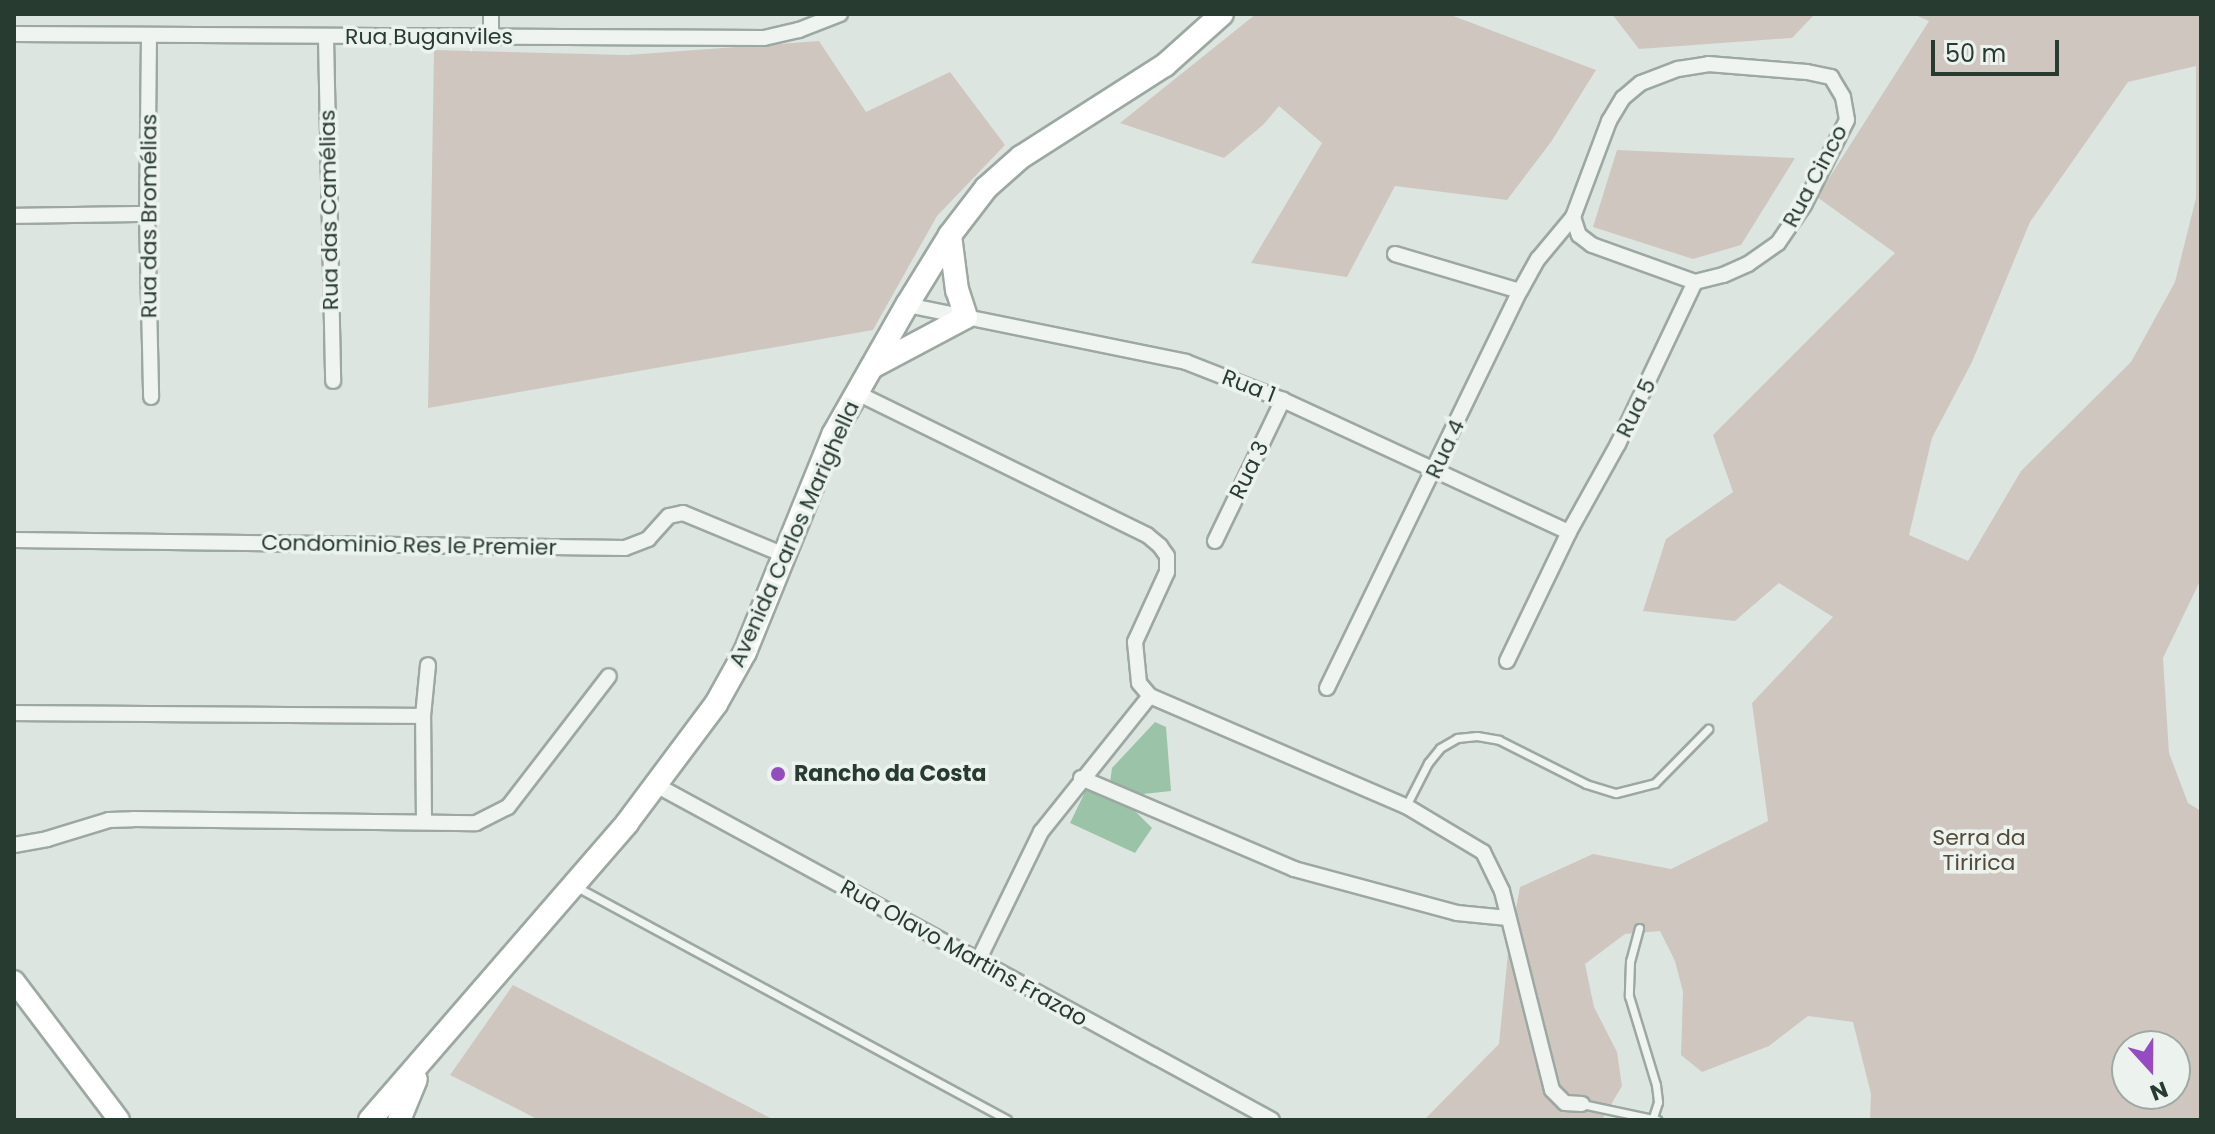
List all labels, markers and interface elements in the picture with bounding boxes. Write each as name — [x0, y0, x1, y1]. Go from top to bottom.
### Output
street label: Rua Buganviles — [345, 24, 513, 50]
scale bar — [1935, 24, 2063, 74]
text: 50 m — [1945, 37, 2006, 70]
street label: Rua das Camélias — [314, 109, 344, 311]
street label: Rua das Bromélias — [136, 114, 162, 318]
street label: Rua Cinco — [1777, 120, 1853, 232]
street label: Rua 1 — [1218, 364, 1280, 408]
street label: Rua 5 — [1611, 374, 1661, 442]
street label: Avenida Carlos Marighella — [723, 397, 865, 671]
street label: Rua 4 — [1420, 415, 1470, 483]
street label: Rua 3 — [1224, 437, 1274, 503]
street label: Condominio Res le Premier — [261, 529, 557, 561]
place label: Rancho da Costa — [794, 761, 986, 787]
marker: Rancho da Costa — [769, 765, 787, 783]
park label: Serra da Tiririca — [1932, 824, 2026, 876]
street label: Rua Olavo Martins Frazao — [836, 874, 1092, 1032]
north arrow — [2111, 1030, 2191, 1110]
text: N — [2146, 1074, 2172, 1108]

